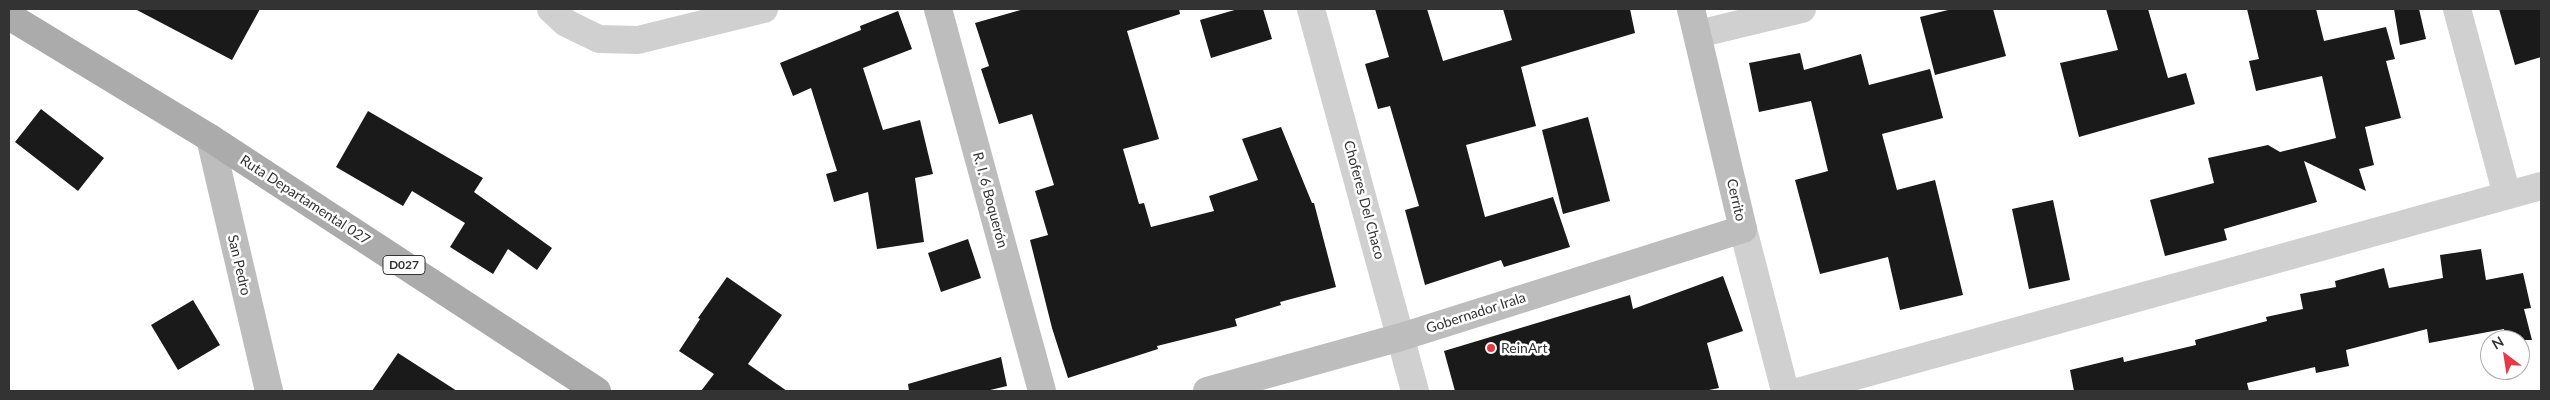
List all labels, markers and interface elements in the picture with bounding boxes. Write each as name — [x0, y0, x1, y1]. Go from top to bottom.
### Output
street label: Choferes Del Chaco — [1340, 139, 1388, 261]
street label: R. I. 6 Boquerón — [969, 150, 1011, 250]
street label: Ruta Departamental 027 — [237, 152, 373, 248]
street label: Cerrito — [1723, 177, 1749, 223]
street label: San Pedro — [224, 233, 254, 297]
road number: D027 — [383, 256, 425, 274]
street label: Gobernador Irala — [1424, 289, 1528, 337]
north arrow — [2480, 330, 2530, 380]
text: N — [2489, 333, 2507, 353]
place label: ReinArt — [1501, 340, 1547, 356]
marker: ReinArt — [1485, 342, 1497, 354]

